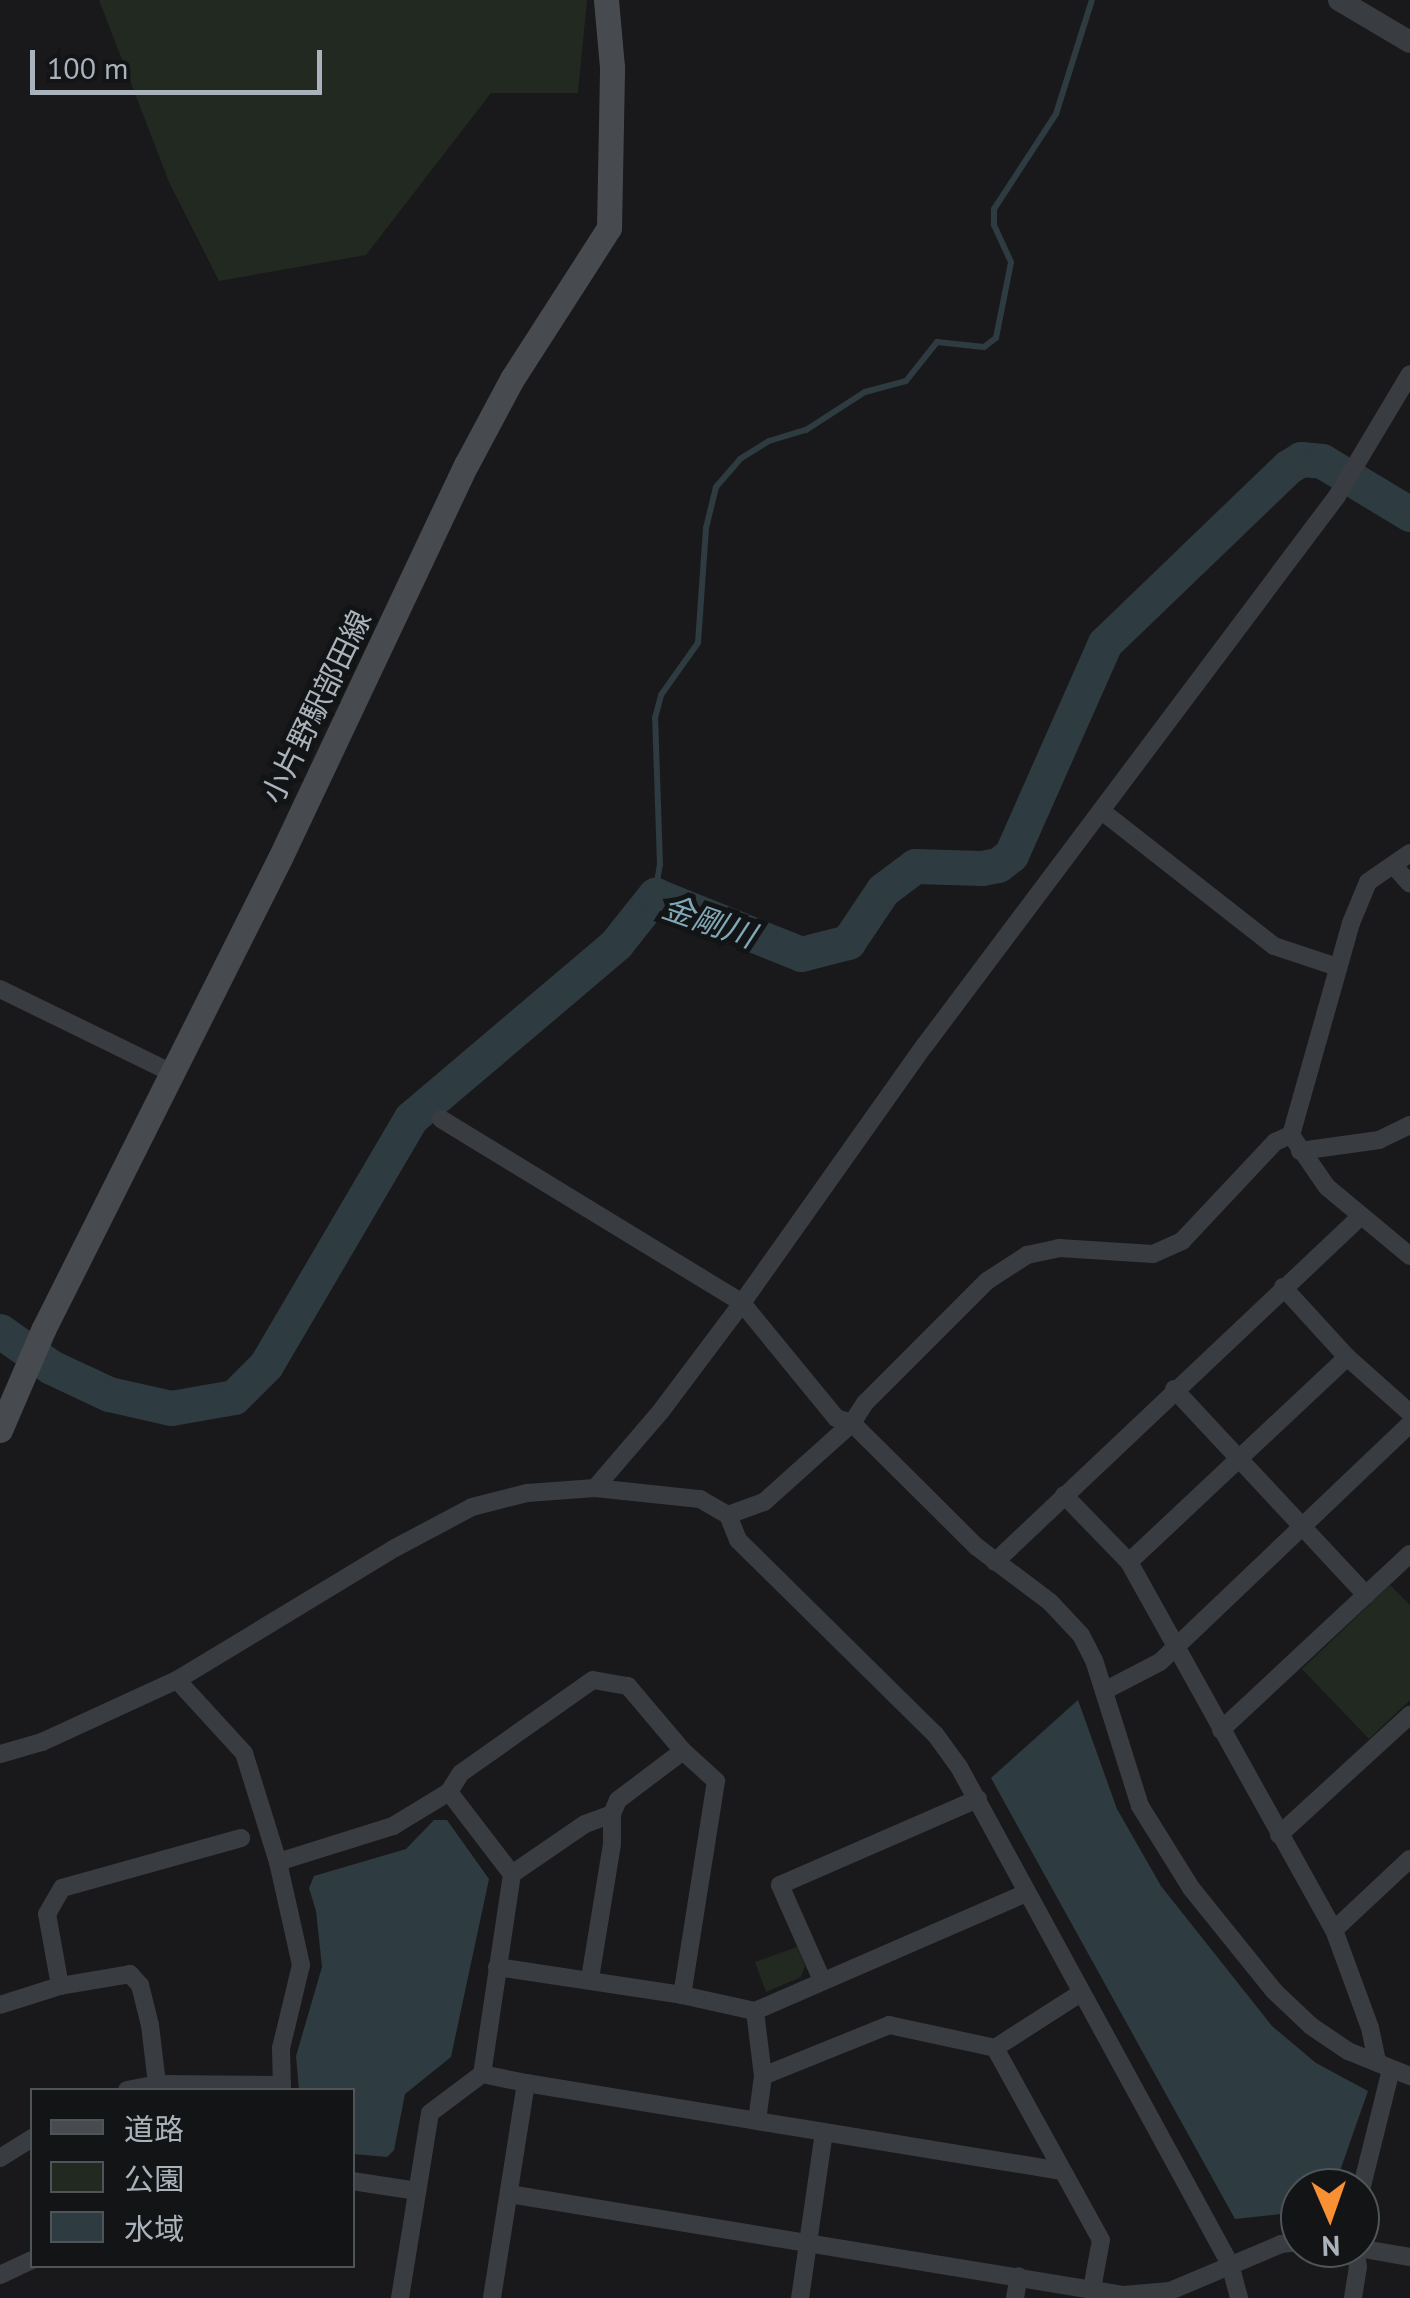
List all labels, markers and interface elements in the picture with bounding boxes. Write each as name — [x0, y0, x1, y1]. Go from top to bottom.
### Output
scale bar — [35, 30, 328, 92]
text: 100 m — [47, 48, 128, 87]
street label: 小片野駅部田線 — [254, 605, 378, 809]
water label: 金剛川 — [657, 887, 761, 955]
legend — [30, 2088, 355, 2268]
text: 道路 — [124, 2109, 184, 2148]
text: 公園 — [124, 2159, 184, 2198]
north arrow — [1280, 2168, 1380, 2268]
text: 水域 — [124, 2209, 184, 2248]
text: N — [1321, 2228, 1341, 2265]

